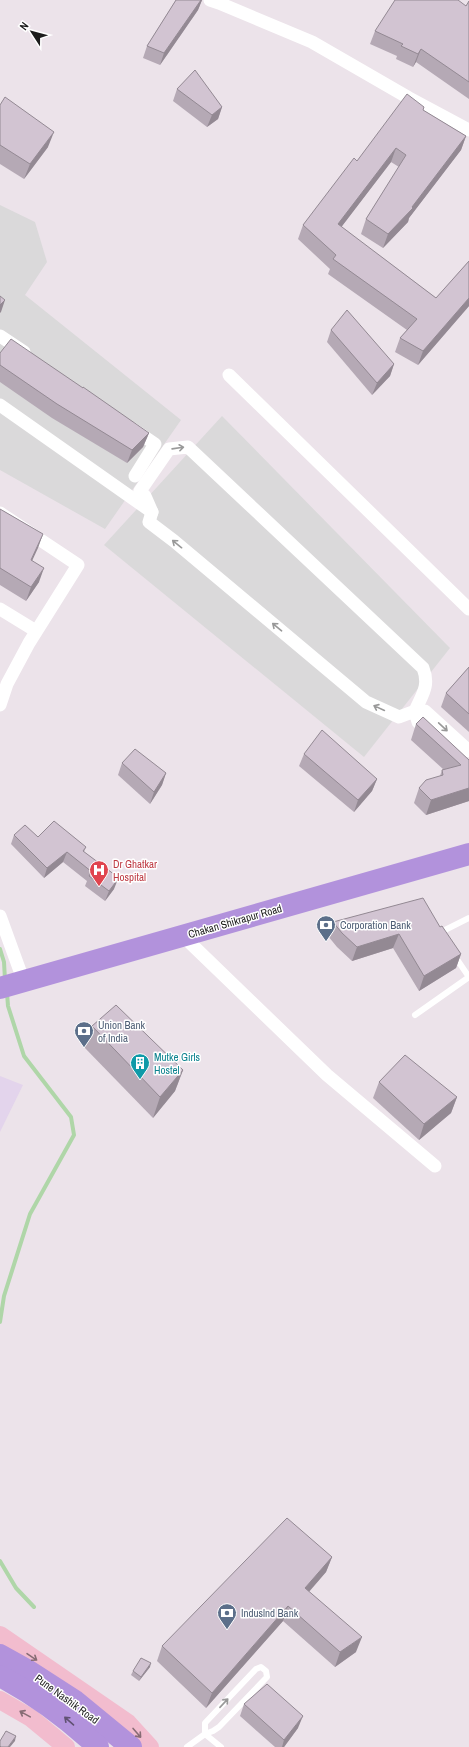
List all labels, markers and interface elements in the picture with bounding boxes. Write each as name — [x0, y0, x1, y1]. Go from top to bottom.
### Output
north arrow — [12, 12, 52, 52]
text: N — [16, 19, 31, 33]
one-way arrow — [171, 444, 184, 452]
one-way arrow — [172, 539, 183, 548]
one-way arrow — [272, 623, 282, 632]
one-way arrow — [373, 704, 385, 711]
one-way arrow — [438, 723, 448, 732]
place label: Dr Ghatkar Hospital — [113, 857, 157, 884]
hospital icon: Dr Ghatkar Hospital — [88, 859, 110, 887]
street label: Chakan Shikrapur Road — [187, 901, 283, 941]
bank icon: Corporation Bank — [315, 914, 337, 942]
place label: Corporation Bank — [340, 918, 411, 932]
place label: Union Bank of India — [98, 1018, 146, 1045]
bank icon: Union Bank of India — [73, 1020, 95, 1048]
place label: Mutke Girls Hostel — [154, 1050, 201, 1077]
building icon: Mutke Girls Hostel — [129, 1052, 151, 1080]
bank icon: Induslnd Bank — [216, 1602, 238, 1630]
place label: Induslnd Bank — [241, 1606, 299, 1620]
one-way arrow — [26, 1653, 37, 1661]
street label: Pune Nashik Road — [32, 1671, 102, 1727]
one-way arrow — [219, 1698, 228, 1708]
one-way arrow — [19, 1710, 31, 1718]
one-way arrow — [64, 1716, 74, 1725]
one-way arrow — [133, 1728, 142, 1738]

